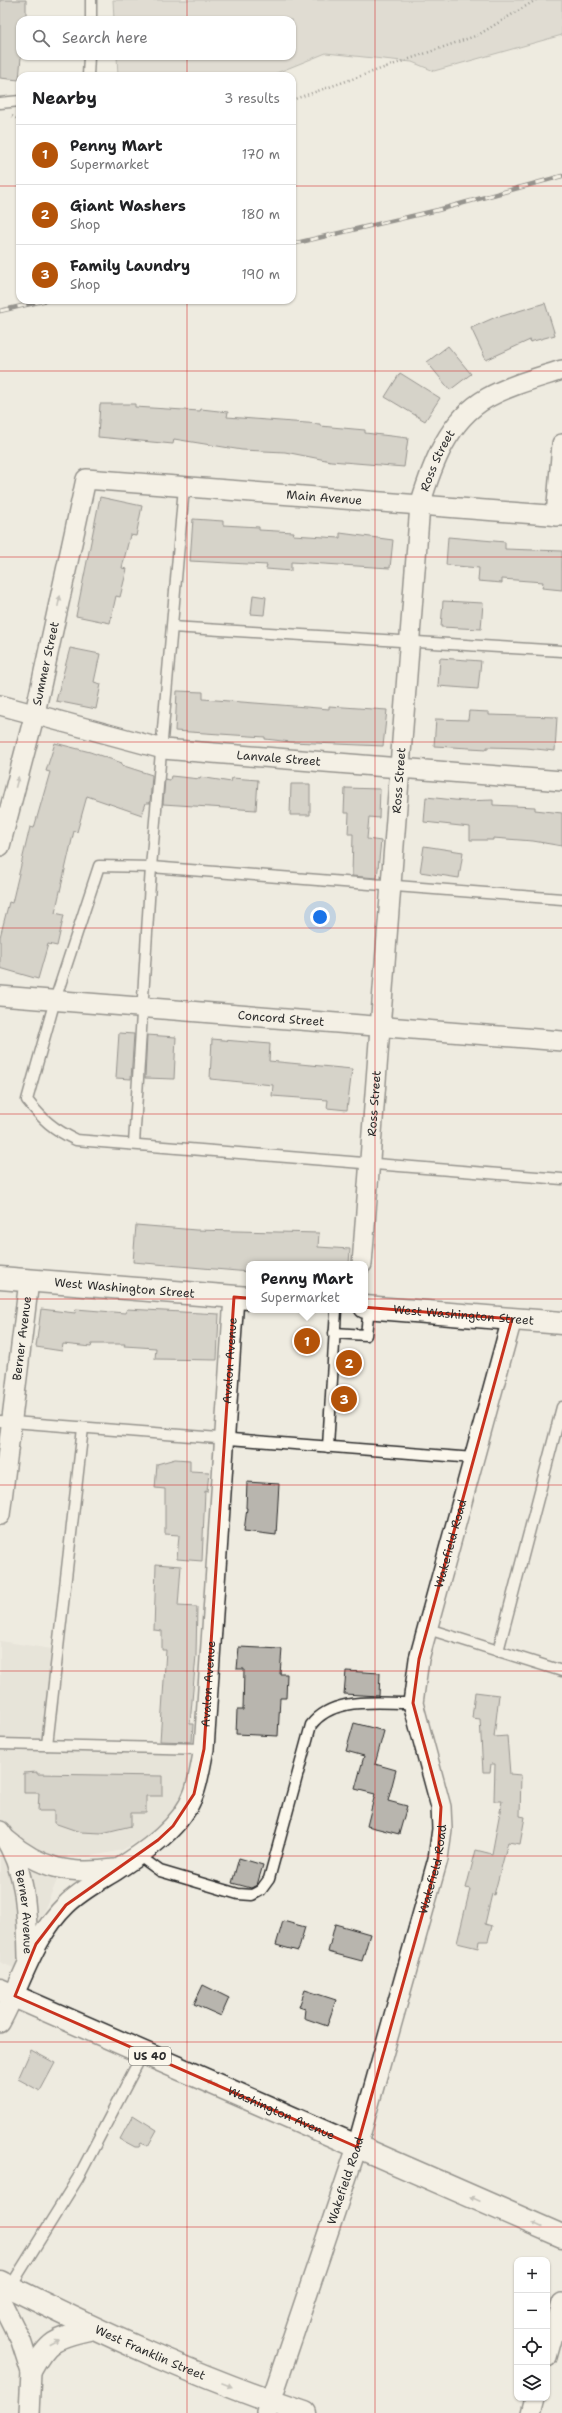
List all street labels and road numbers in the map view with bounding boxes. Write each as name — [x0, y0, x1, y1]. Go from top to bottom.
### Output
street label: Ross Street — [417, 427, 458, 494]
street label: Main Avenue — [286, 487, 363, 508]
street label: Summer Street — [29, 620, 63, 707]
street label: Lanvale Street — [236, 747, 322, 770]
street label: Ross Street — [388, 747, 409, 814]
street label: Concord Street — [237, 1007, 325, 1030]
street label: Ross Street — [364, 1070, 385, 1137]
street label: West Washington Street — [54, 1274, 196, 1302]
street label: Berner Avenue — [9, 1295, 35, 1381]
street label: West Washington Street — [393, 1301, 535, 1329]
street label: Avalon Avenue — [219, 1317, 241, 1405]
street label: Wakefield Road — [431, 1497, 470, 1590]
street label: Avalon Avenue — [197, 1640, 219, 1728]
street label: Wakefield Road — [415, 1824, 450, 1916]
street label: Berner Avenue — [11, 1868, 36, 1955]
road number: US 40 — [129, 2047, 171, 2065]
street label: Washington Avenue — [225, 2083, 337, 2144]
street label: Wakefield Road — [323, 2135, 368, 2227]
street label: West Franklin Street — [92, 2321, 208, 2384]

